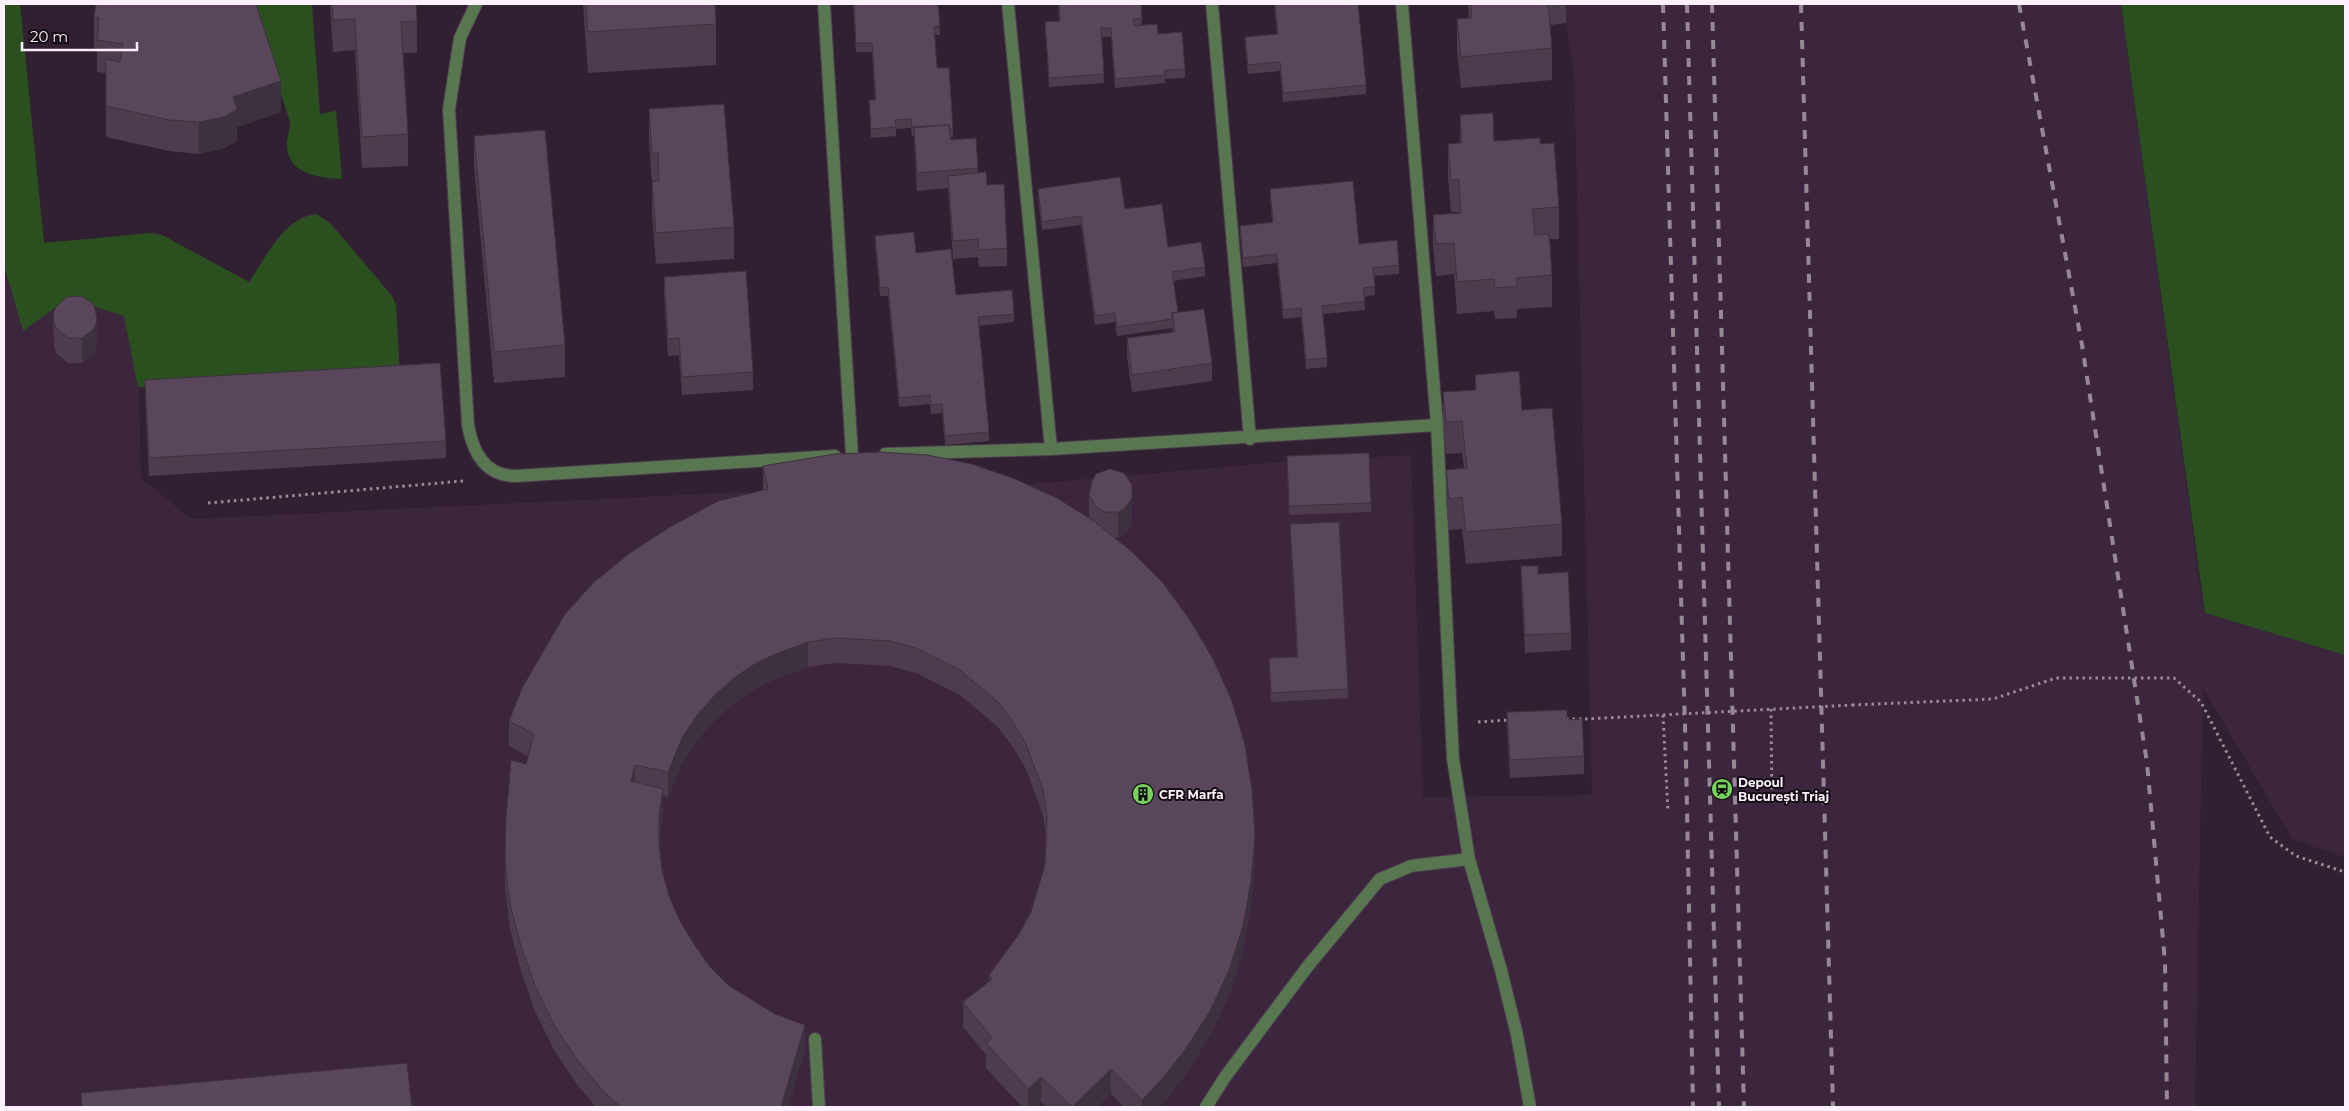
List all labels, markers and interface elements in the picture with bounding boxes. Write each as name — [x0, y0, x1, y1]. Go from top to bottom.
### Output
scale bar — [22, 20, 138, 52]
text: 20 m — [30, 27, 68, 46]
place label: Depoul București Triaj — [1738, 775, 1829, 804]
station icon: Depoul București Triaj — [1710, 777, 1734, 801]
building icon: CFR Marfa — [1131, 782, 1155, 806]
place label: CFR Marfa — [1159, 787, 1224, 802]

